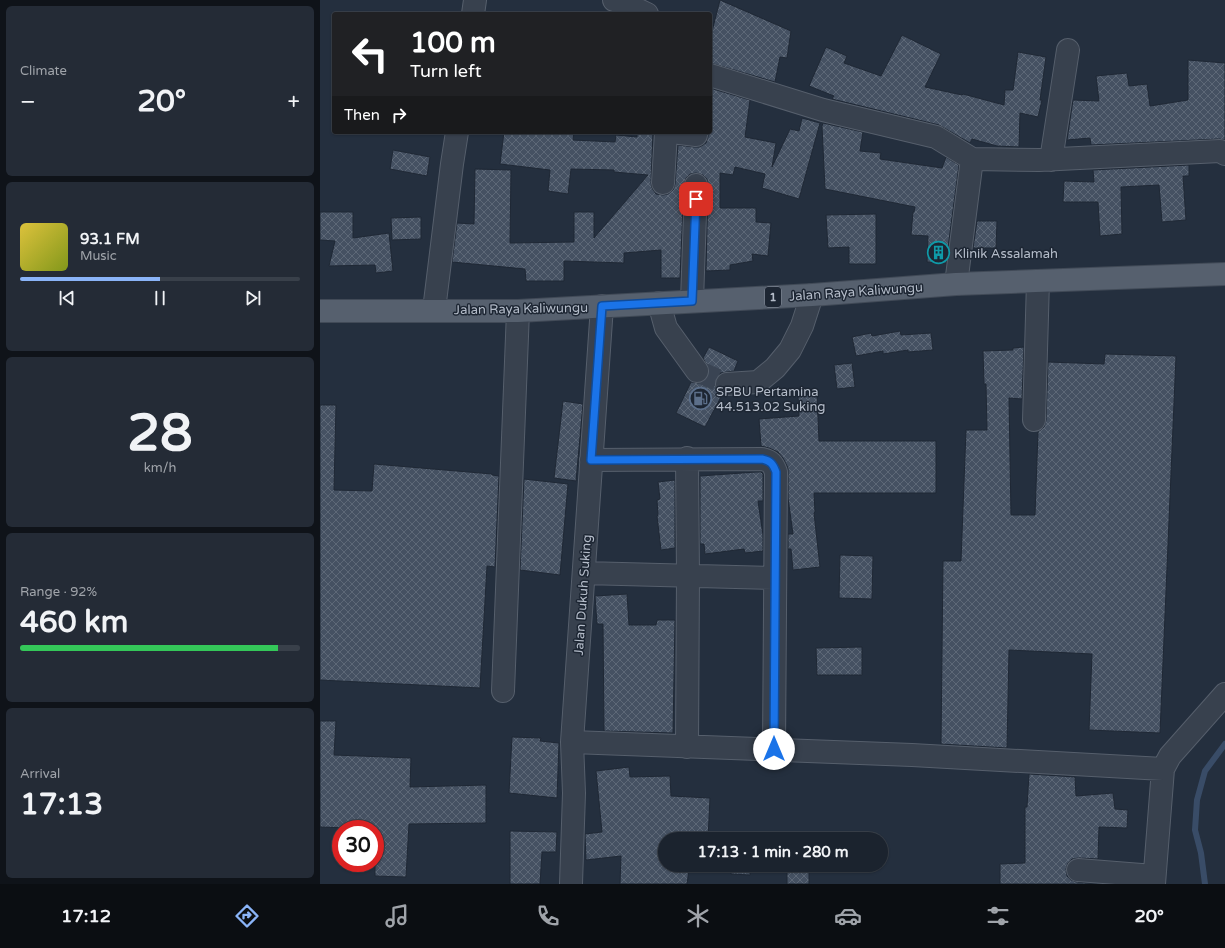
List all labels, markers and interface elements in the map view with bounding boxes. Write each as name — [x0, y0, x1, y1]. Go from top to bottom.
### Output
text: 100 m — [410, 26, 496, 60]
icon: left — [344, 28, 396, 80]
text: Turn left — [410, 60, 482, 82]
text: Climate — [20, 63, 67, 79]
text: 20° — [137, 83, 186, 120]
text: − — [20, 89, 36, 115]
text: + — [288, 89, 300, 115]
icon: right — [388, 104, 410, 126]
text: Then — [344, 106, 380, 124]
pin — [679, 182, 713, 216]
icon: arrive — [685, 188, 707, 210]
text: 93.1 FM — [80, 230, 140, 248]
building icon: Klinik Assalamah — [925, 240, 951, 266]
place label: Klinik Assalamah — [954, 246, 1058, 262]
text: Music — [80, 248, 117, 264]
street label: Jalan Raya Kaliwungu — [789, 279, 923, 305]
icon: previous — [56, 287, 78, 309]
icon: pause — [149, 287, 171, 309]
icon: next — [242, 287, 264, 309]
road number: 1 — [765, 287, 781, 307]
street label: Jalan Raya Kaliwungu — [454, 300, 588, 318]
place label: SPBU Pertamina 44.513.02 Suking — [716, 384, 826, 415]
fuel station icon: SPBU Pertamina 44.513.02 Suking — [688, 385, 714, 411]
text: 28 — [127, 402, 193, 465]
text: km/h — [144, 460, 176, 476]
street label: Jalan Dukuh Suking — [571, 534, 595, 656]
text: Range · 92% — [20, 584, 97, 600]
text: 460 km — [20, 604, 128, 641]
position arrow — [753, 728, 795, 770]
text: Arrival — [20, 766, 60, 782]
text: 17:13 — [20, 786, 103, 823]
speed limit sign: 30 — [332, 820, 384, 872]
text: 17:13 · 1 min · 280 m — [698, 843, 848, 861]
icon: directions — [233, 902, 261, 930]
icon: music — [383, 902, 411, 930]
icon: phone — [534, 902, 562, 930]
icon: climate — [684, 902, 712, 930]
icon: car — [834, 902, 862, 930]
icon: filters — [984, 902, 1012, 930]
text: 17:12 — [61, 905, 111, 927]
text: 20° — [1134, 905, 1164, 927]

